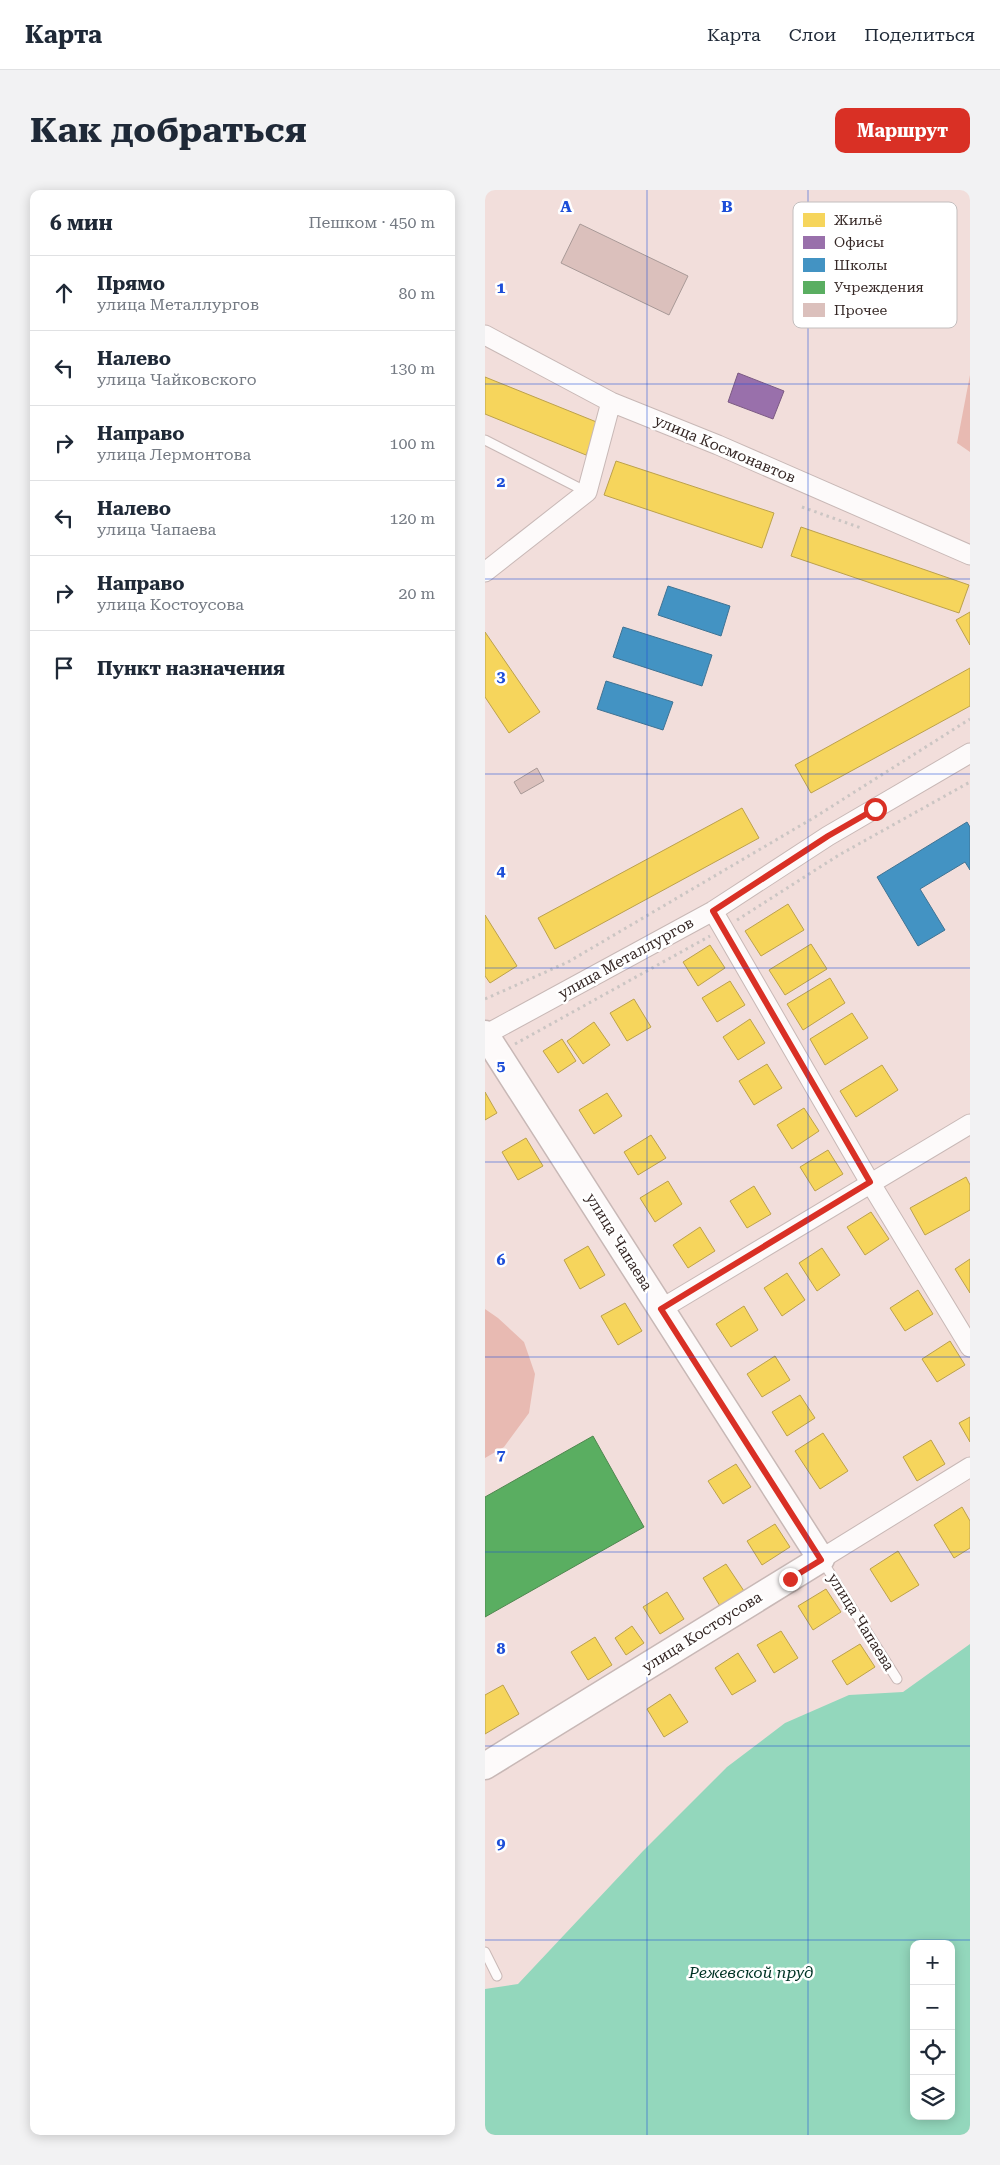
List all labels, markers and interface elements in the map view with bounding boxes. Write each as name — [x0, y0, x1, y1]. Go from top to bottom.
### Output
text: Карта — [25, 21, 102, 49]
text: Карта — [707, 24, 761, 45]
text: Слои — [789, 24, 836, 45]
text: Поделиться — [864, 24, 975, 45]
button: Маршрут — [835, 108, 970, 153]
text: Как добраться — [30, 110, 307, 151]
text: A — [560, 197, 572, 216]
text: B — [721, 197, 733, 216]
legend — [793, 202, 957, 328]
text: 6 мин — [50, 211, 113, 235]
text: Жильё — [834, 212, 883, 228]
text: Пешком · 450 m — [308, 213, 435, 232]
text: Офисы — [834, 234, 884, 250]
text: Школы — [834, 257, 887, 273]
text: Прямо — [97, 272, 165, 295]
text: 1 — [497, 278, 506, 297]
icon: ahead — [50, 279, 78, 307]
text: Учреждения — [834, 279, 924, 295]
text: 80 m — [398, 284, 435, 303]
text: улица Металлургов — [97, 295, 259, 314]
text: Прочее — [834, 302, 887, 318]
text: Налево — [97, 347, 171, 370]
icon: left — [50, 354, 78, 382]
text: 130 m — [389, 359, 435, 378]
text: улица Чайковского — [97, 370, 256, 389]
street label: улица Космонавтов — [652, 411, 798, 487]
text: Направо — [97, 422, 184, 445]
icon: right — [50, 429, 78, 457]
text: 100 m — [389, 434, 435, 453]
text: улица Лермонтова — [97, 445, 251, 464]
text: 2 — [497, 472, 506, 491]
text: Налево — [97, 497, 171, 520]
icon: left — [50, 504, 78, 532]
text: 120 m — [389, 509, 435, 528]
text: улица Чапаева — [97, 520, 216, 539]
text: Направо — [97, 572, 184, 595]
icon: right — [50, 579, 78, 607]
text: 20 m — [398, 584, 435, 603]
text: улица Костоусова — [97, 595, 244, 614]
icon: arrive — [50, 654, 78, 682]
text: Пункт назначения — [97, 657, 285, 680]
text: 3 — [497, 667, 506, 686]
route start — [864, 798, 887, 821]
text: 4 — [497, 861, 506, 880]
street label: улица Металлургов — [555, 913, 697, 1003]
text: 5 — [497, 1056, 506, 1075]
street label: улица Чапаева — [582, 1190, 656, 1294]
text: 6 — [497, 1250, 506, 1269]
text: 7 — [497, 1445, 506, 1464]
route end — [779, 1568, 802, 1591]
street label: улица Чапаева — [824, 1570, 898, 1674]
street label: улица Костоусова — [639, 1588, 765, 1676]
text: 8 — [497, 1639, 506, 1658]
text: 9 — [497, 1834, 506, 1853]
map controls — [910, 1940, 955, 2120]
button: + — [910, 1940, 955, 1985]
water label: Режевской пруд — [688, 1963, 813, 1982]
button: − — [910, 1985, 955, 2030]
button: locate — [910, 2030, 955, 2075]
button: layers — [910, 2075, 955, 2120]

